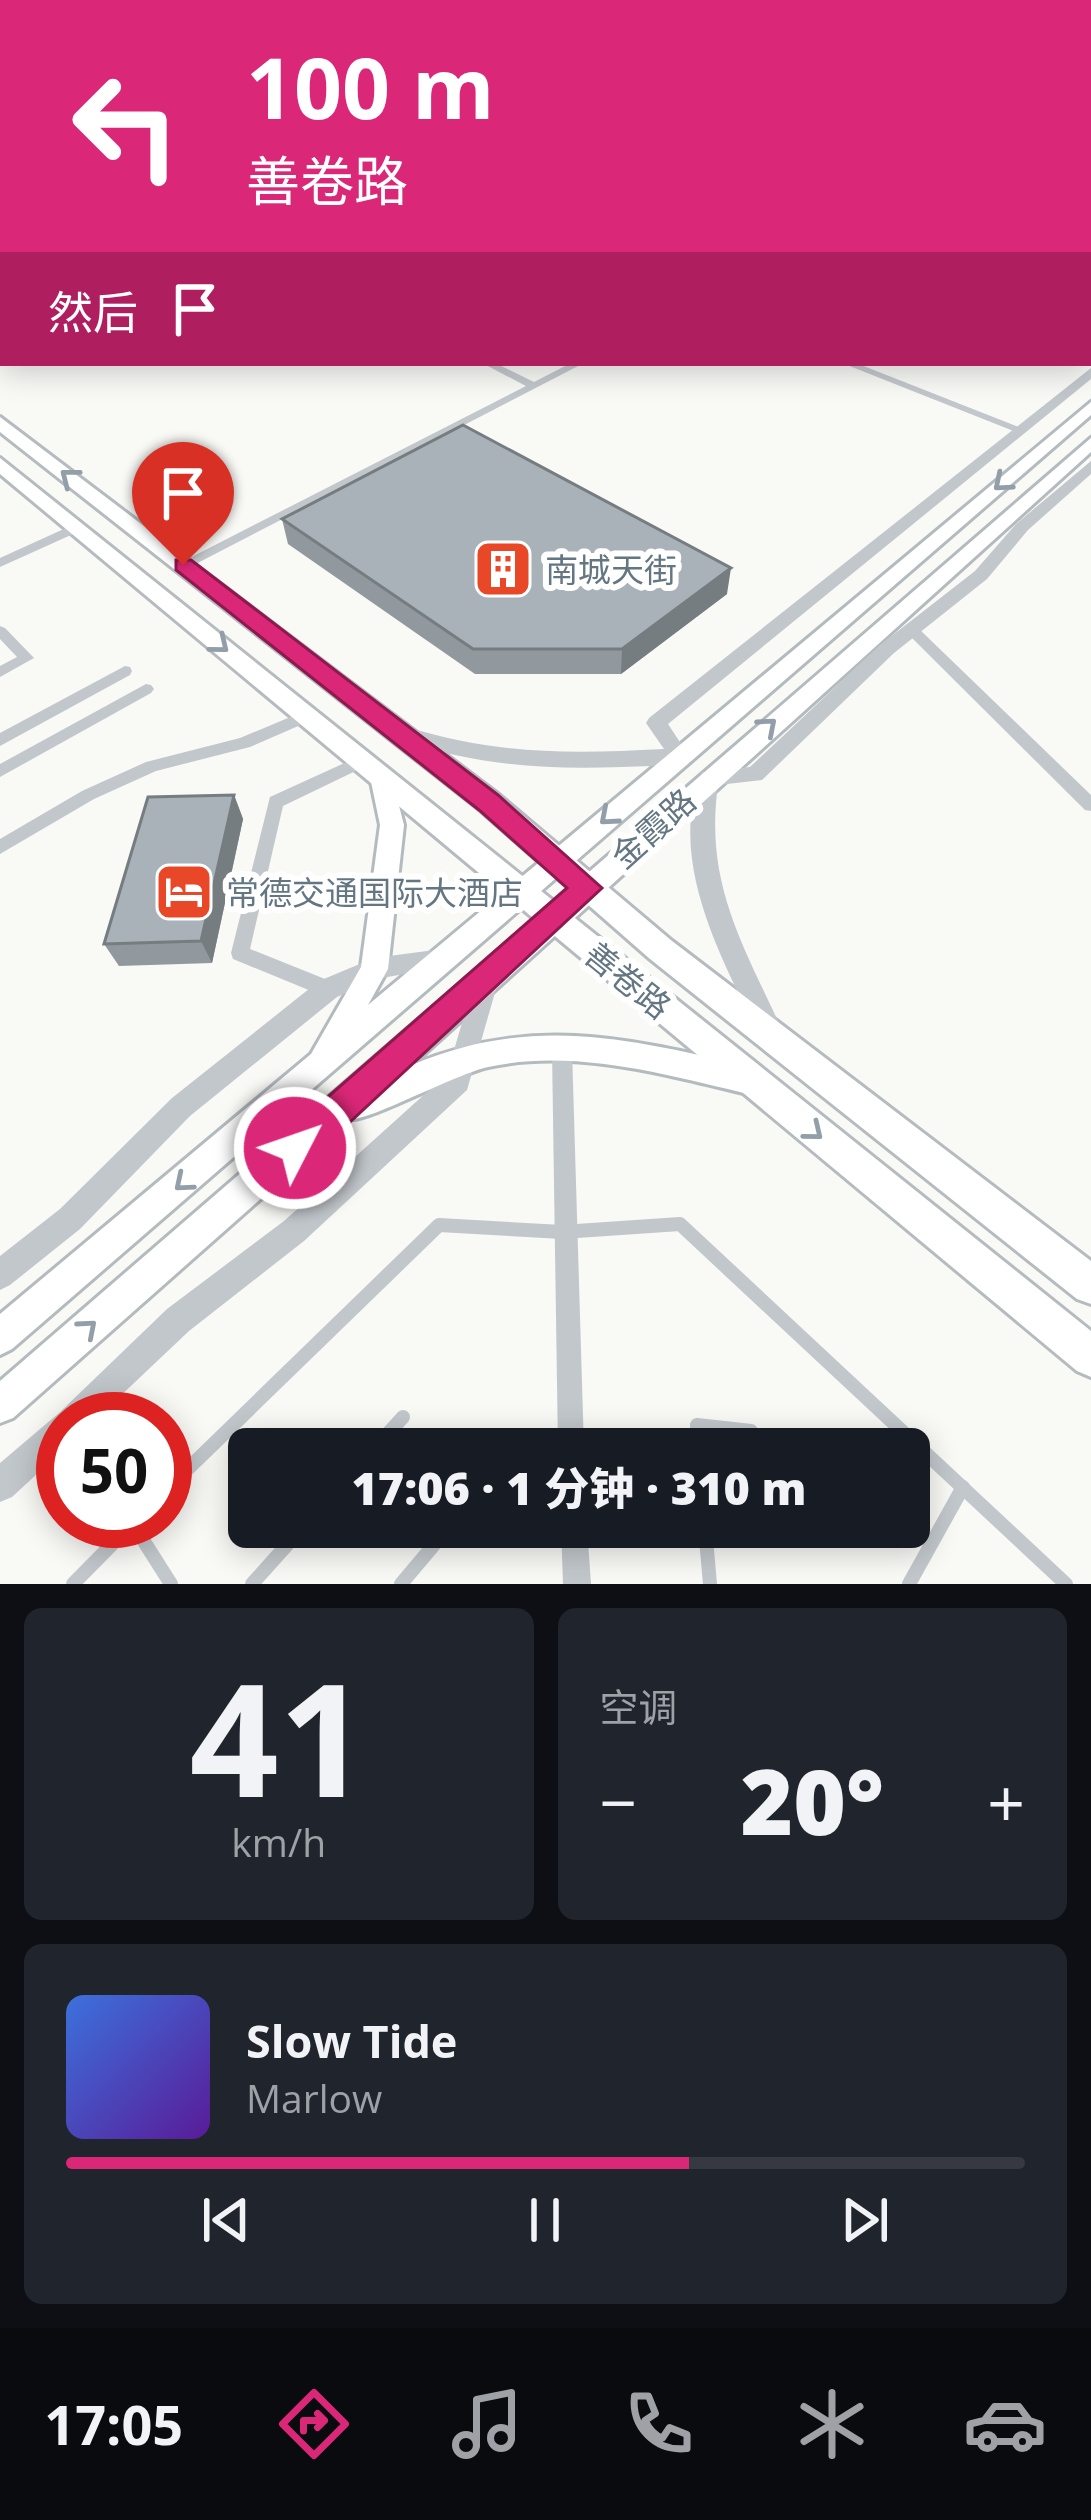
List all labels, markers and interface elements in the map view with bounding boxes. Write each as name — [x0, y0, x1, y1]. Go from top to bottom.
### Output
text: 100 m — [246, 29, 494, 144]
icon: left — [48, 48, 204, 204]
text: 善卷路 — [246, 143, 408, 217]
icon: arrive — [162, 276, 228, 342]
text: 然后 — [48, 281, 138, 342]
pin — [132, 442, 234, 565]
icon: arrive — [150, 460, 216, 526]
one-way arrow — [993, 468, 1015, 490]
one-way arrow — [61, 470, 83, 491]
building icon: 南城天街 — [472, 538, 534, 600]
place label: 南城天街 — [545, 547, 677, 592]
one-way arrow — [206, 630, 228, 652]
one-way arrow — [755, 719, 776, 740]
street label: 金霞路 — [601, 778, 705, 878]
one-way arrow — [600, 803, 622, 824]
hotel icon: 常德交通国际大酒店 — [153, 861, 215, 923]
place label: 常德交通国际大酒店 — [226, 870, 523, 915]
street label: 善卷路 — [575, 931, 681, 1029]
position arrow — [232, 1085, 358, 1211]
one-way arrow — [800, 1117, 822, 1139]
one-way arrow — [175, 1168, 197, 1190]
one-way arrow — [74, 1321, 96, 1343]
speed limit sign: 50 — [36, 1392, 192, 1548]
text: 17:06 · 1 分钟 · 310 m — [351, 1457, 807, 1518]
text: 41 — [190, 1630, 368, 1843]
text: 空调 — [600, 1680, 678, 1733]
text: 20° — [741, 1739, 884, 1861]
text: − — [600, 1756, 637, 1846]
text: + — [987, 1756, 1025, 1846]
text: km/h — [231, 1815, 326, 1868]
text: Slow Tide — [246, 2010, 457, 2071]
text: Marlow — [246, 2071, 382, 2124]
icon: previous — [193, 2187, 259, 2253]
icon: pause — [512, 2187, 578, 2253]
icon: next — [832, 2187, 898, 2253]
icon: directions — [272, 2382, 356, 2466]
icon: music — [445, 2382, 529, 2466]
icon: phone — [617, 2382, 701, 2466]
icon: climate — [790, 2382, 874, 2466]
icon: car — [963, 2382, 1047, 2466]
text: 17:05 — [44, 2387, 183, 2461]

